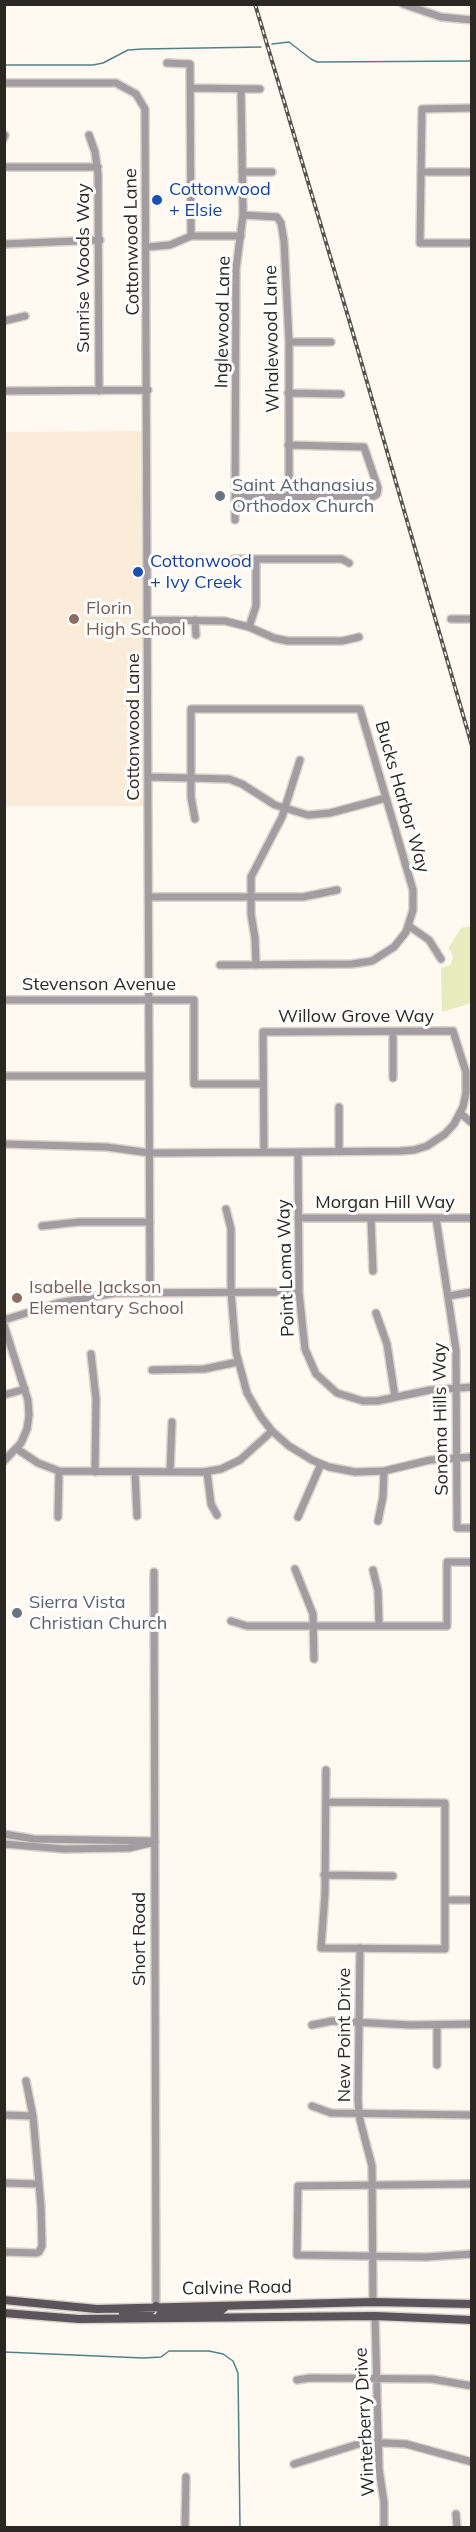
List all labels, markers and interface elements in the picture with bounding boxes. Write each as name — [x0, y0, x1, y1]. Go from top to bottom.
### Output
street label: Cottonwood Lane — [120, 168, 144, 316]
place label: Cottonwood + Elsie — [169, 179, 271, 222]
street label: Sunrise Woods Way — [73, 183, 95, 353]
marker: Cottonwood + Elsie — [150, 193, 164, 207]
street label: Inglewood Lane — [211, 256, 235, 388]
street label: Whalewood Lane — [260, 265, 284, 413]
place label: Saint Athanasius Orthodox Church — [232, 475, 374, 518]
marker: Saint Athanasius Orthodox Church — [213, 489, 227, 503]
place label: Cottonwood + Ivy Creek — [150, 551, 252, 594]
marker: Cottonwood + Ivy Creek — [131, 565, 145, 579]
place label: Florin High School — [86, 598, 186, 640]
marker: Florin High School — [67, 612, 81, 626]
street label: Cottonwood Lane — [123, 653, 145, 801]
street label: Bucks Harbor Way — [370, 719, 434, 875]
street label: Stevenson Avenue — [22, 974, 176, 996]
street label: Willow Grove Way — [278, 1006, 434, 1028]
street label: Morgan Hill Way — [315, 1192, 455, 1214]
street label: Point Loma Way — [273, 1199, 299, 1337]
place label: Isabelle Jackson Elementary School — [29, 1277, 184, 1320]
marker: Isabelle Jackson Elementary School — [10, 1291, 24, 1305]
street label: Sonoma Hills Way — [429, 1342, 453, 1496]
place label: Sierra Vista Christian Church — [29, 1592, 167, 1634]
marker: Sierra Vista Christian Church — [10, 1606, 24, 1620]
street label: Short Road — [129, 1892, 151, 1986]
street label: New Point Drive — [334, 1968, 356, 2102]
street label: Calvine Road — [182, 2276, 292, 2300]
street label: Winterberry Drive — [350, 2347, 380, 2497]

